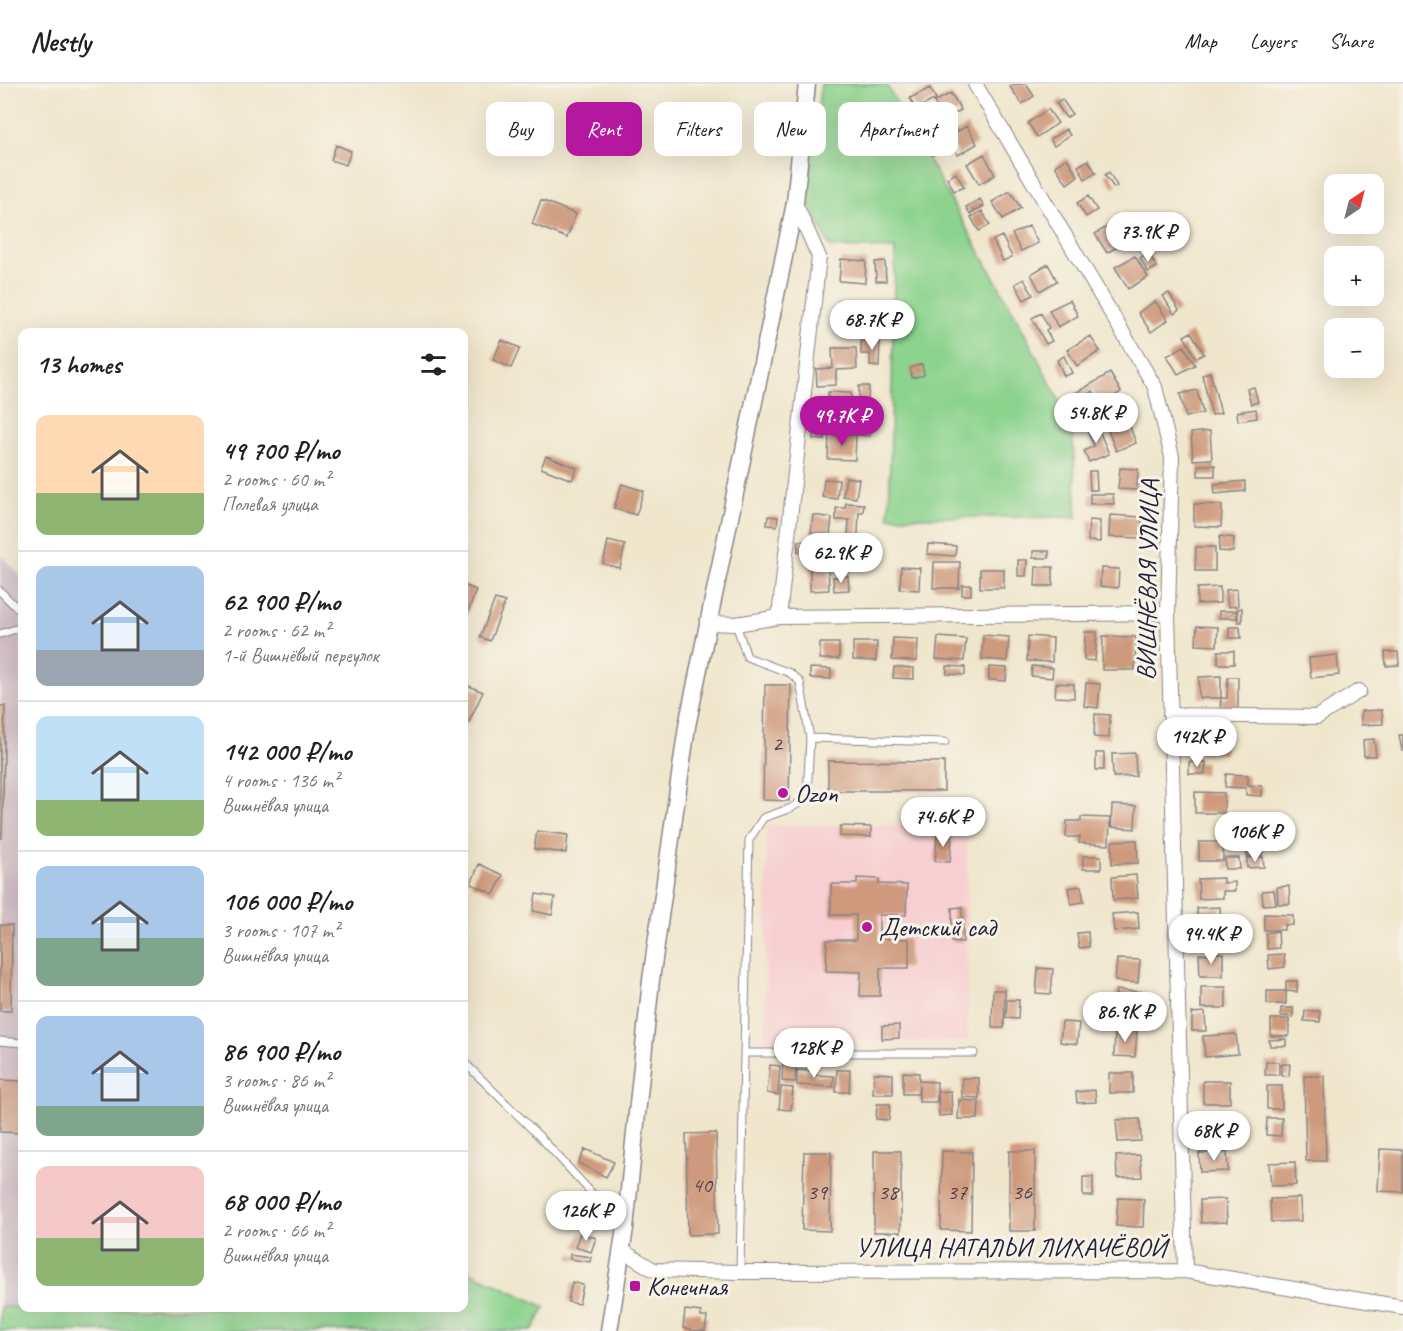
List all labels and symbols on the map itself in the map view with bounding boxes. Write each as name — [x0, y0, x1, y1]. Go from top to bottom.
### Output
north arrow — [1324, 174, 1384, 234]
pin: 73.9K ₽ — [1093, 212, 1203, 263]
pin: 68.7K ₽ — [817, 300, 927, 351]
pin: 54.8K ₽ — [1041, 393, 1151, 444]
pin: 49.7K ₽ — [787, 396, 897, 447]
street label: ВИШНЁВАЯ УЛИЦА — [1129, 478, 1166, 681]
pin: 62.9K ₽ — [786, 533, 896, 584]
pin: 142K ₽ — [1148, 717, 1246, 768]
house number: 2 — [772, 730, 784, 758]
place label: Ozon — [795, 777, 838, 810]
marker: Ozon — [776, 786, 790, 800]
pin: 74.6K ₽ — [888, 797, 998, 848]
pin: 106K ₽ — [1206, 812, 1304, 863]
place label: Детский сад — [879, 911, 998, 944]
pin: 94.4K ₽ — [1156, 914, 1266, 965]
marker: Детский сад — [860, 920, 874, 934]
pin: 86.9K ₽ — [1070, 992, 1180, 1043]
pin: 128K ₽ — [765, 1028, 863, 1079]
pin: 68K ₽ — [1172, 1111, 1256, 1162]
house number: 40 — [692, 1171, 714, 1199]
house number: 39 — [807, 1178, 829, 1206]
house number: 38 — [878, 1178, 900, 1206]
house number: 37 — [947, 1178, 968, 1206]
house number: 36 — [1012, 1178, 1033, 1206]
pin: 126K ₽ — [537, 1191, 635, 1242]
street label: УЛИЦА НАТАЛЬИ ЛИХАЧЁВОЙ — [856, 1231, 1171, 1264]
place label: Конечная — [647, 1270, 729, 1303]
marker: Конечная — [628, 1279, 642, 1293]

